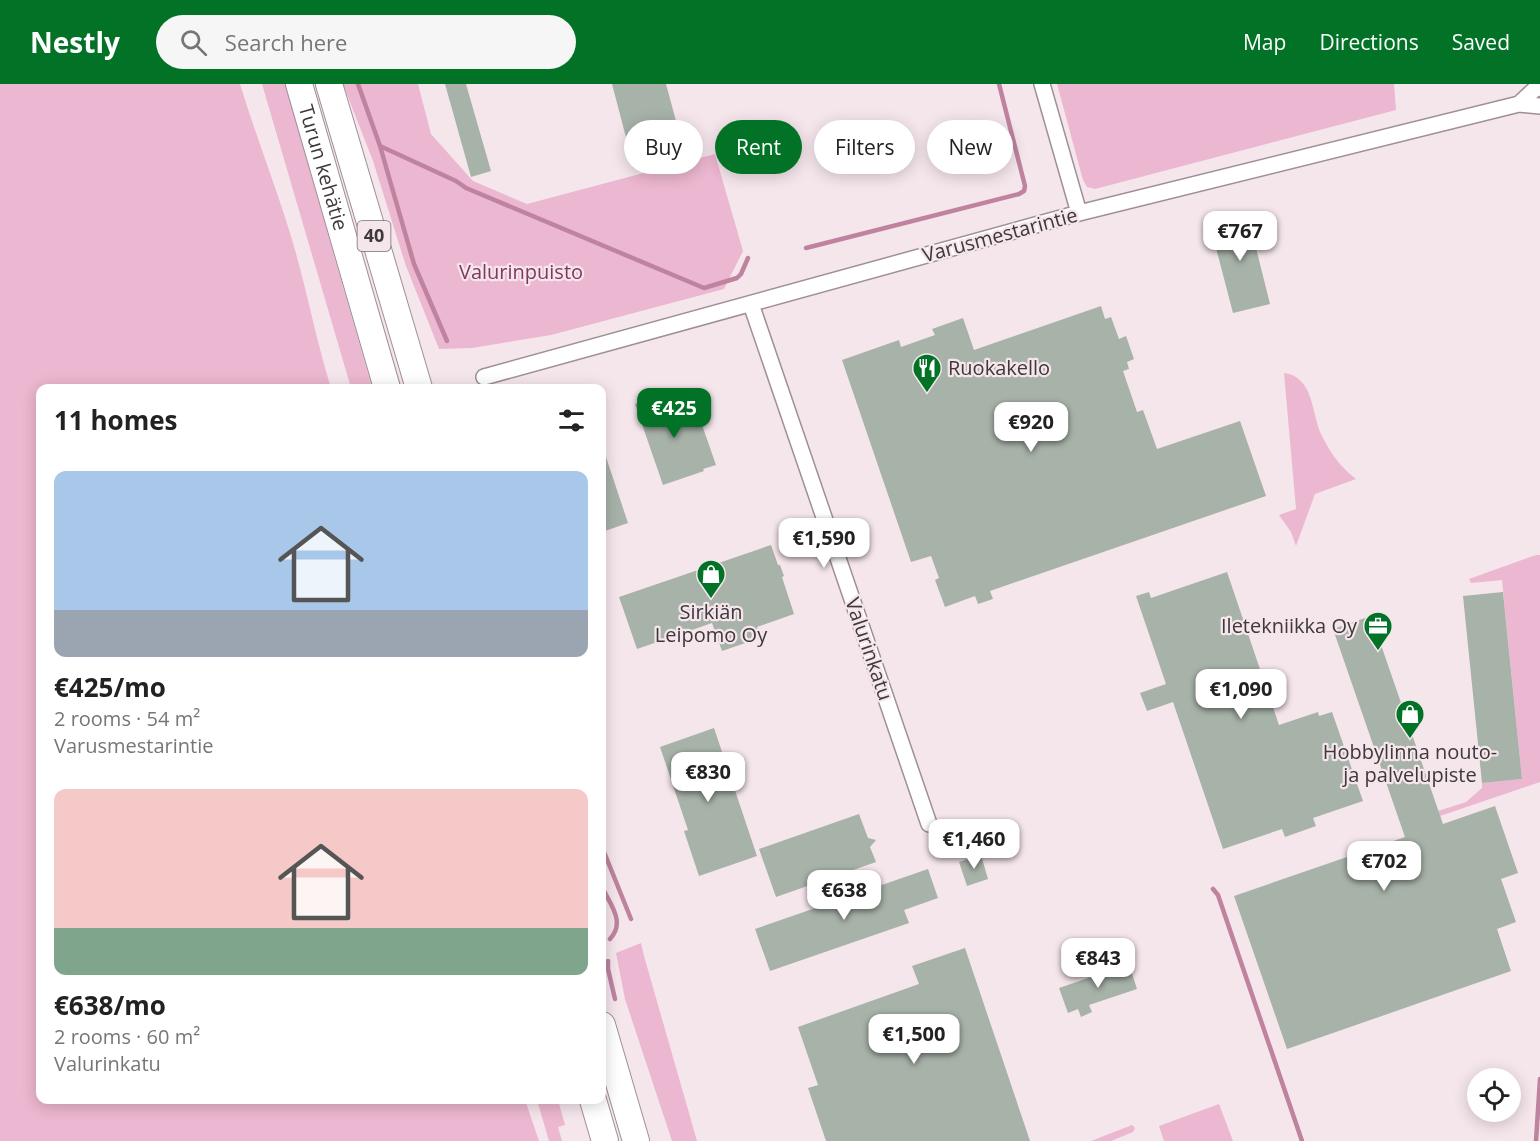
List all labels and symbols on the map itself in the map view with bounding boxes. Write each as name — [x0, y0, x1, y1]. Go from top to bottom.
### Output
street label: Turun kehätie — [293, 101, 355, 234]
street label: Varusmestarintie — [919, 201, 1080, 268]
pin: €767 — [1204, 211, 1276, 262]
road number: 40 — [358, 221, 391, 251]
park label: Valurinpuisto — [459, 258, 583, 285]
restaurant icon: Ruokakello — [911, 352, 943, 394]
place label: Ruokakello — [948, 354, 1050, 381]
pin: €425 — [638, 388, 710, 439]
pin: €920 — [995, 402, 1067, 453]
pin: €1,590 — [775, 518, 873, 569]
shop icon: Sirkiän Leipomo Oy — [695, 558, 727, 600]
street label: Valurinkatu — [839, 594, 900, 704]
place label: Sirkiän Leipomo Oy — [655, 598, 768, 648]
office icon: Iletekniikka Oy — [1362, 610, 1394, 652]
place label: Iletekniikka Oy — [1221, 612, 1358, 639]
pin: €1,090 — [1192, 669, 1290, 720]
shop icon: Hobbylinna nouto- ja palvelupiste — [1394, 698, 1426, 740]
place label: Hobbylinna nouto- ja palvelupiste — [1323, 738, 1497, 788]
pin: €830 — [672, 752, 744, 803]
pin: €1,460 — [925, 819, 1023, 870]
pin: €702 — [1348, 841, 1420, 892]
pin: €638 — [808, 870, 880, 921]
pin: €843 — [1062, 938, 1134, 989]
pin: €1,500 — [865, 1014, 963, 1065]

